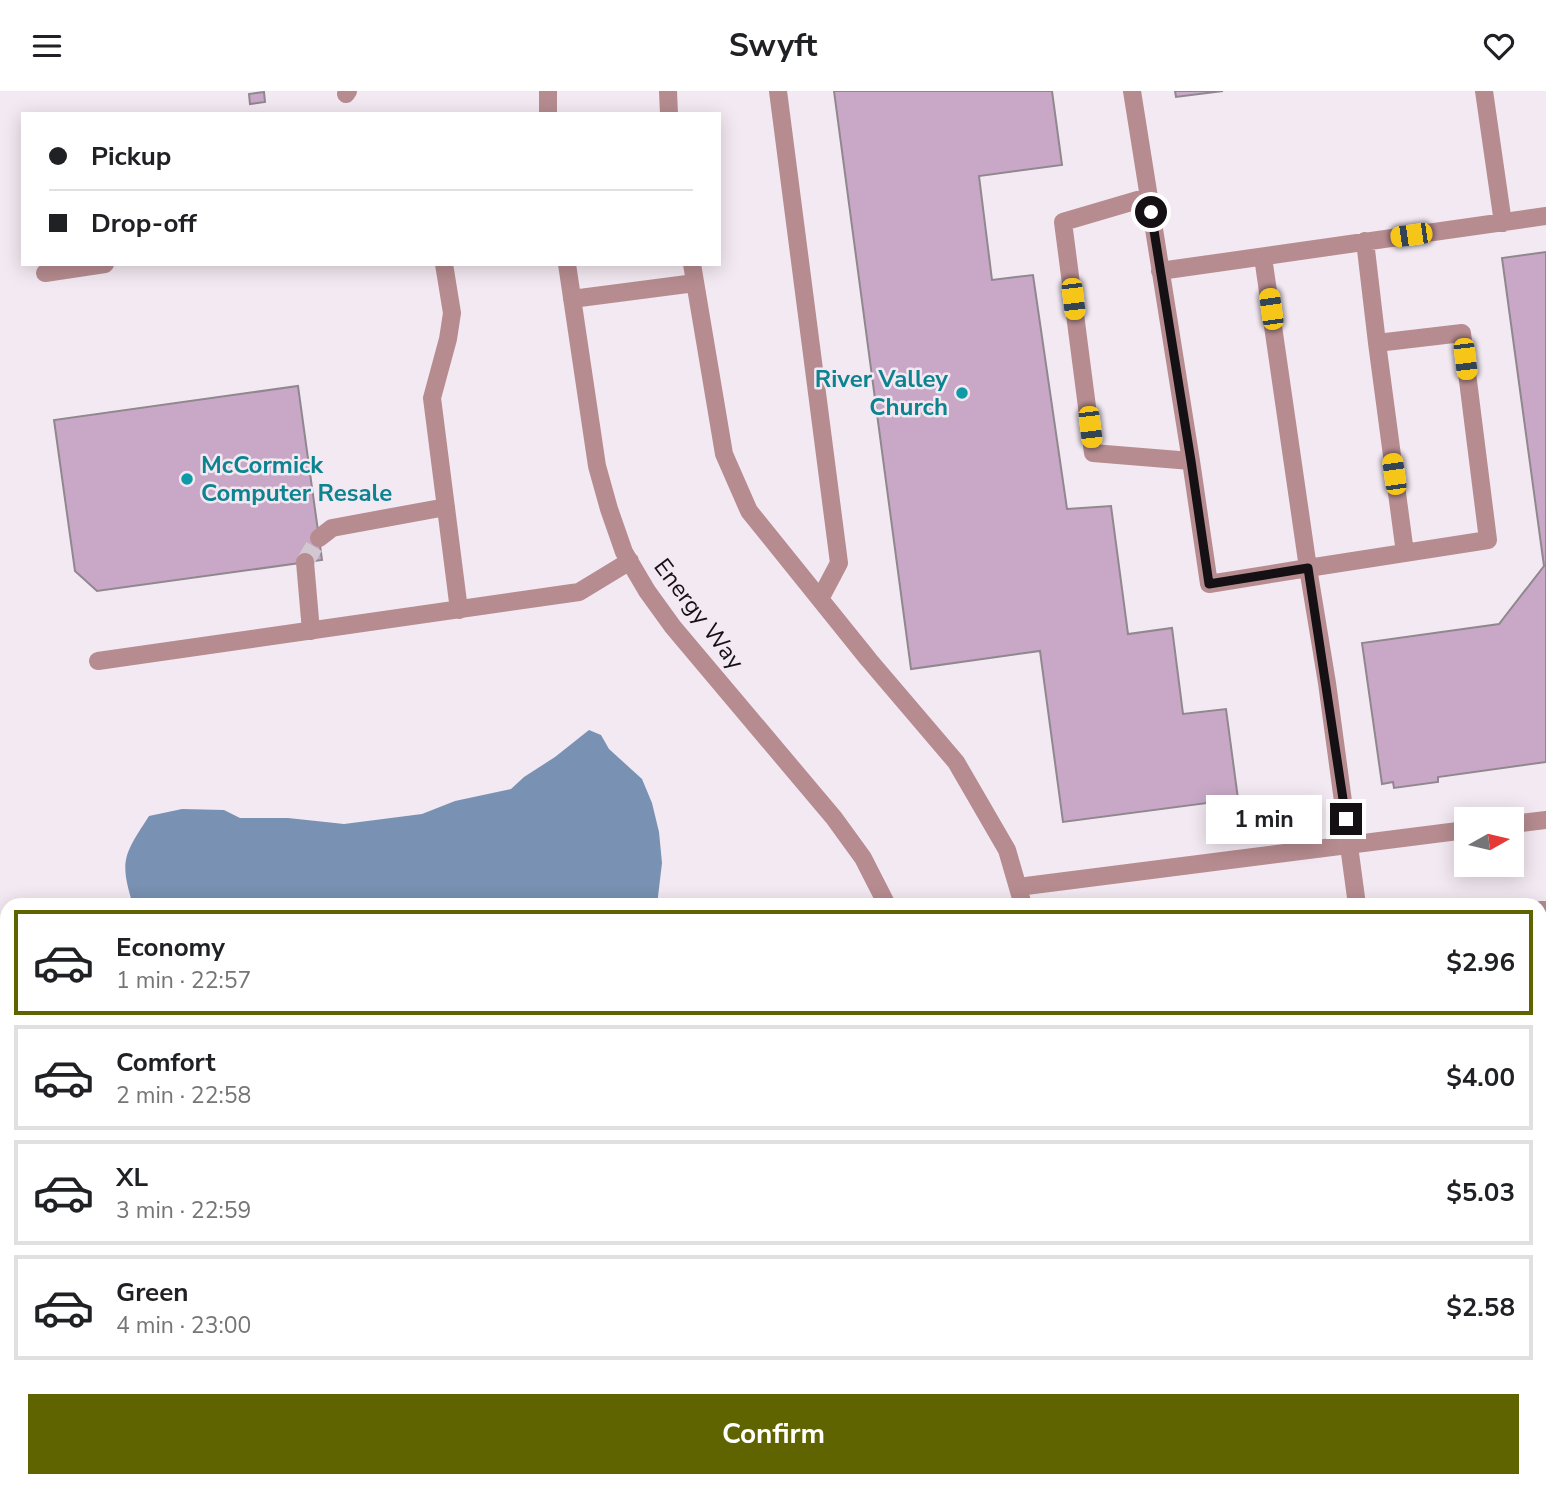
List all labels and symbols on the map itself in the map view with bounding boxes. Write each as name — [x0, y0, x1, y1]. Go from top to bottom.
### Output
route start — [1135, 196, 1167, 228]
car — [1389, 222, 1434, 248]
car — [1061, 277, 1086, 321]
car — [1258, 287, 1285, 331]
car — [1453, 337, 1478, 381]
place label: River Valley Church — [815, 363, 948, 423]
marker: River Valley Church — [954, 385, 970, 401]
car — [1078, 405, 1103, 449]
place label: McCormick Computer Resale — [201, 449, 392, 509]
car — [1381, 452, 1408, 496]
marker: McCormick Computer Resale — [179, 471, 195, 487]
street label: Energy Way — [647, 552, 752, 677]
callout: 1 min — [1206, 795, 1322, 843]
route end — [1330, 803, 1362, 835]
north arrow — [1454, 807, 1524, 877]

